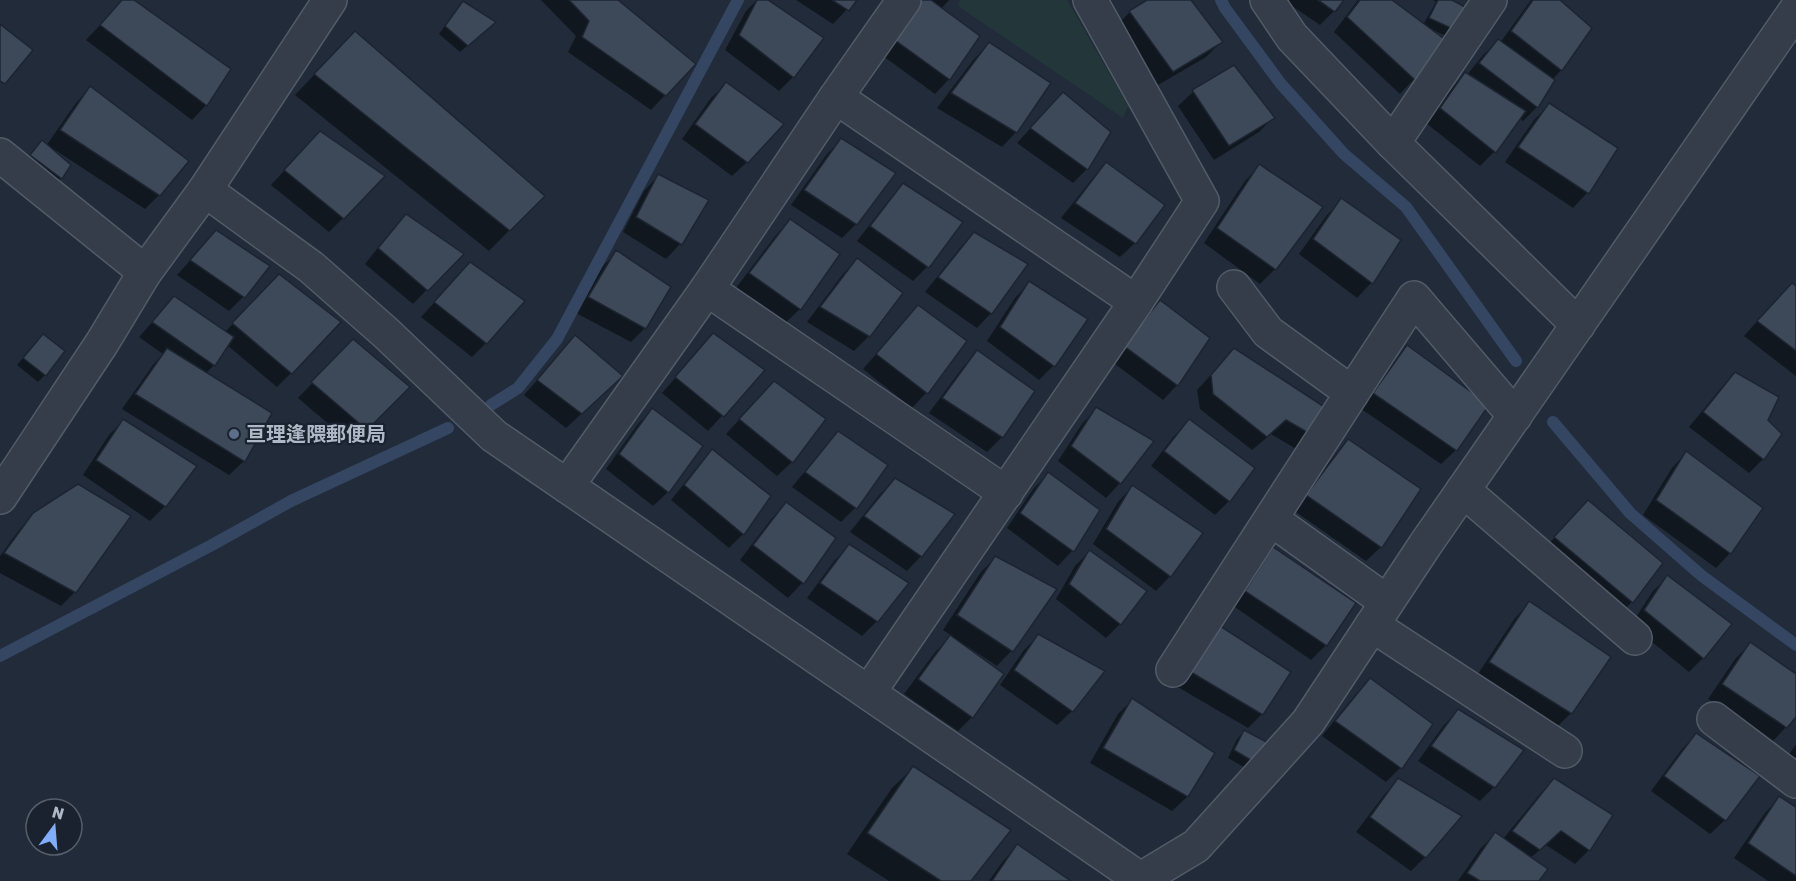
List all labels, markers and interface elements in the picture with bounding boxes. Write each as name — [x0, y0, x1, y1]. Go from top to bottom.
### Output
place label: 亘理逢隈郵便局 — [246, 422, 386, 446]
marker: 亘理逢隈郵便局 — [227, 427, 241, 441]
north arrow — [24, 797, 84, 857]
text: N — [50, 802, 66, 824]

